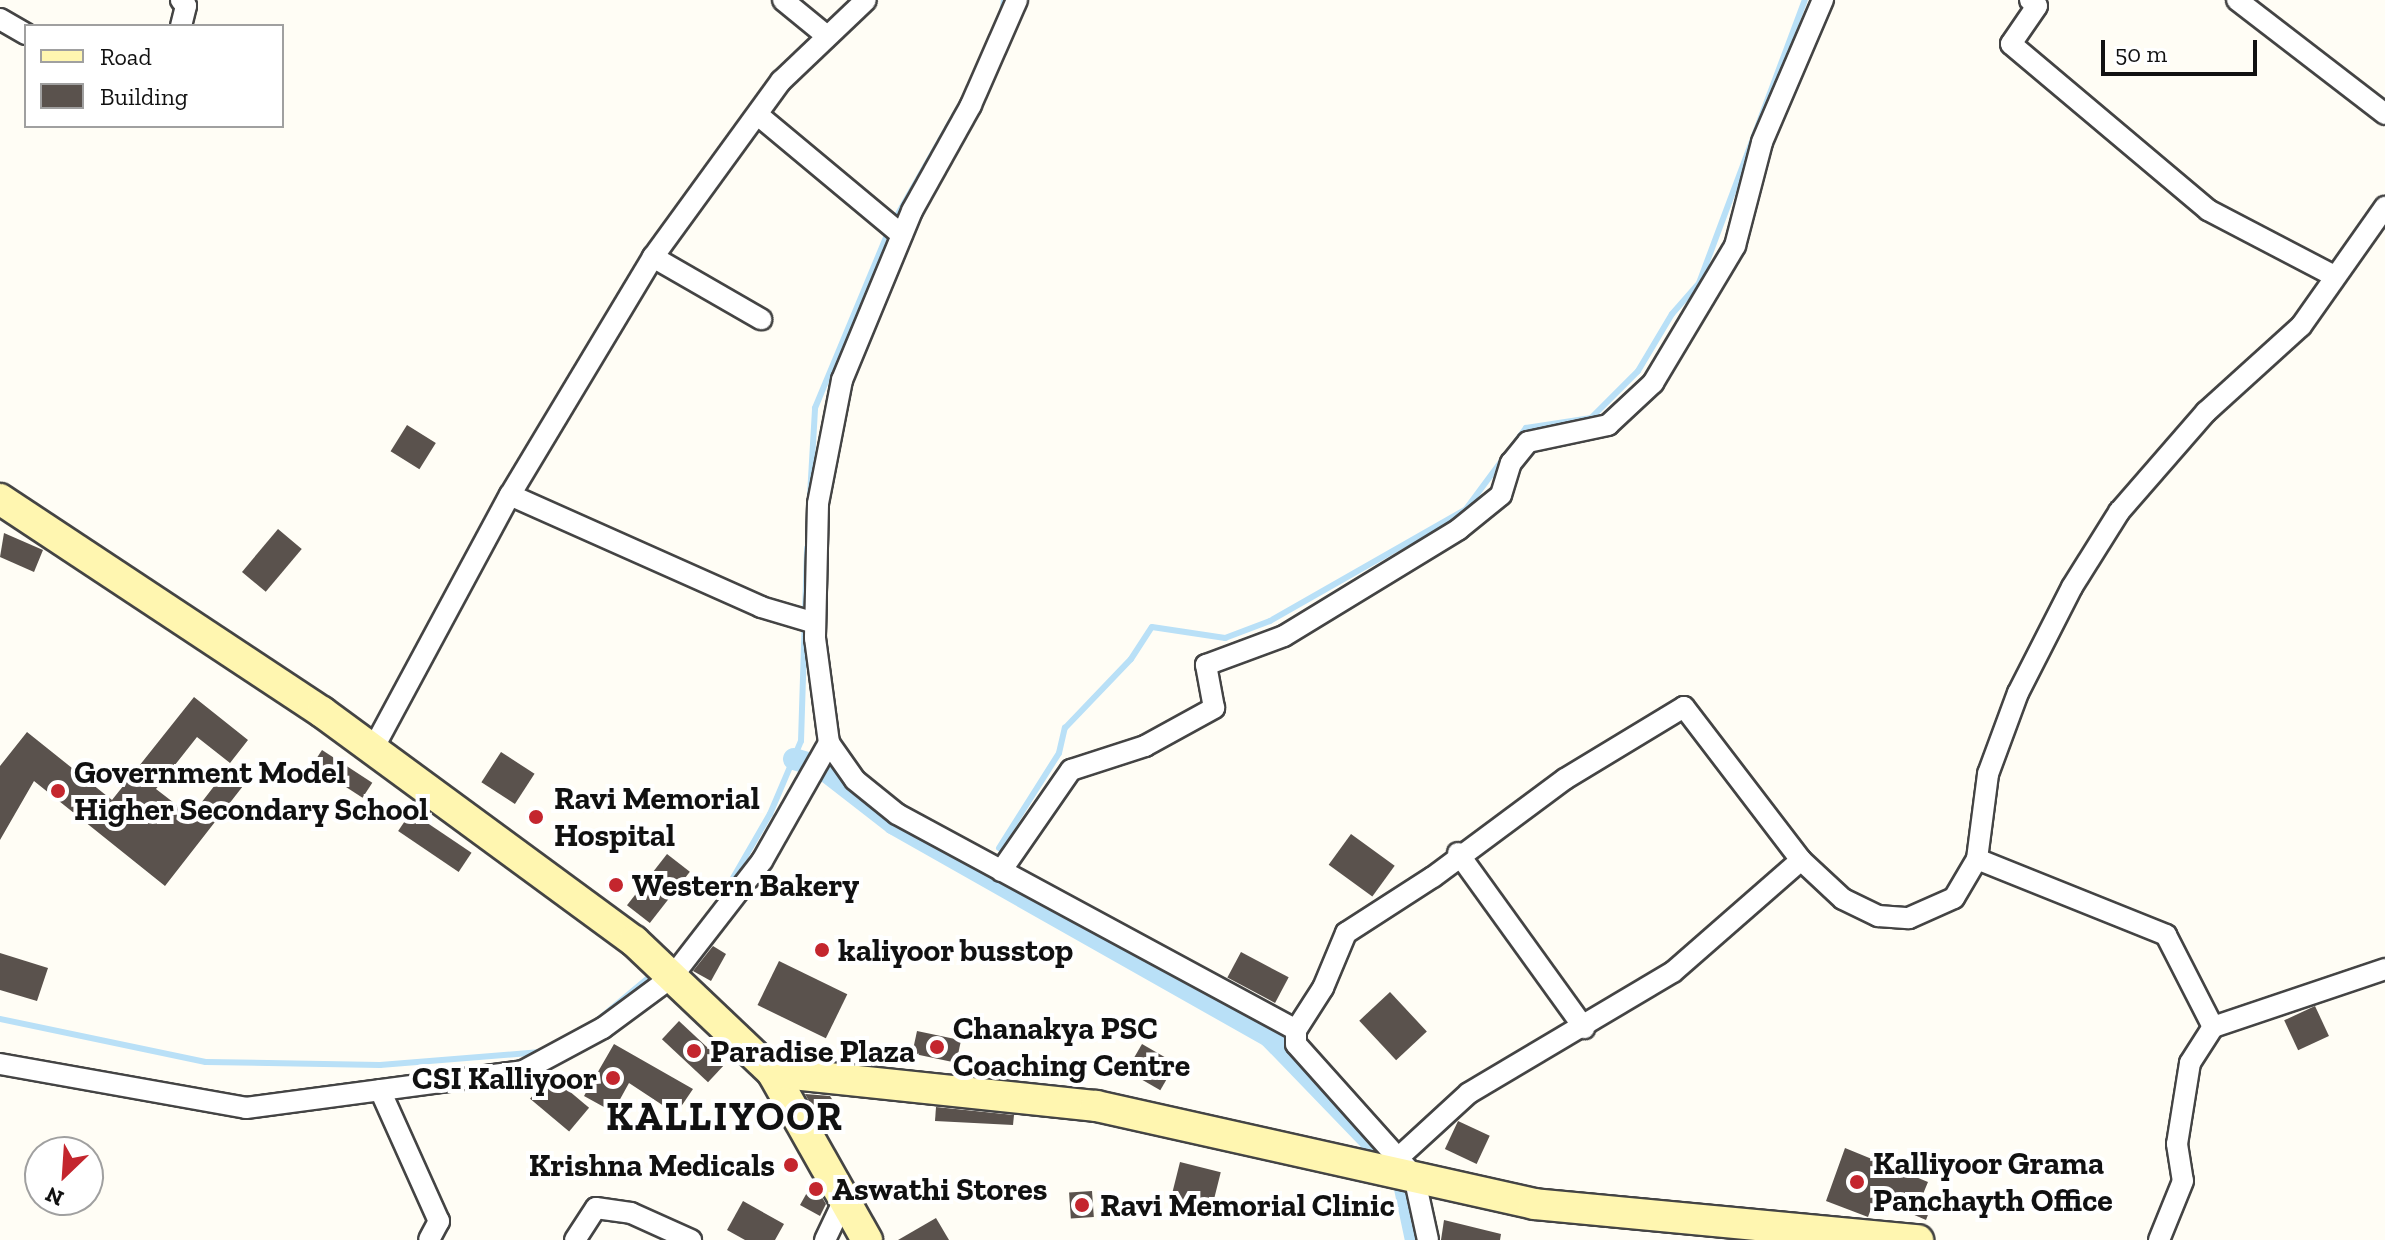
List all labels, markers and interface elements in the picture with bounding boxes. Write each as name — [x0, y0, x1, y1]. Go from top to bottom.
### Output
legend — [24, 24, 284, 128]
scale bar — [2105, 24, 2261, 74]
text: 50 m — [2115, 39, 2167, 68]
text: Road — [100, 42, 152, 71]
text: Building — [100, 82, 188, 111]
place label: Government Model Higher Secondary School — [74, 754, 430, 829]
place label: Ravi Memorial Hospital — [554, 780, 760, 855]
marker: Government Model Higher Secondary School — [49, 782, 67, 800]
marker: Ravi Memorial Hospital — [525, 806, 547, 828]
place label: Western Bakery — [632, 866, 859, 904]
marker: Western Bakery — [607, 876, 625, 894]
place label: kaliyoor busstop — [838, 931, 1074, 969]
marker: kaliyoor busstop — [813, 941, 831, 959]
place label: Chanakya PSC Coaching Centre — [953, 1010, 1190, 1085]
place label: Paradise Plaza — [710, 1032, 915, 1070]
marker: Chanakya PSC Coaching Centre — [928, 1038, 946, 1056]
marker: Paradise Plaza — [685, 1042, 703, 1060]
place label: CSI Kalliyoor — [412, 1059, 597, 1097]
marker: CSI Kalliyoor — [604, 1069, 622, 1087]
district label: KALLIYOOR — [606, 1092, 844, 1140]
north arrow — [24, 1136, 104, 1216]
place label: Kalliyoor Grama Panchayth Office — [1873, 1145, 2113, 1220]
place label: Krishna Medicals — [529, 1146, 775, 1184]
marker: Krishna Medicals — [782, 1156, 800, 1174]
place label: Aswathi Stores — [832, 1170, 1047, 1208]
marker: Kalliyoor Grama Panchayth Office — [1848, 1173, 1866, 1191]
marker: Aswathi Stores — [807, 1180, 825, 1198]
text: N — [41, 1181, 68, 1212]
place label: Ravi Memorial Clinic — [1100, 1186, 1395, 1224]
marker: Ravi Memorial Clinic — [1071, 1194, 1093, 1216]

